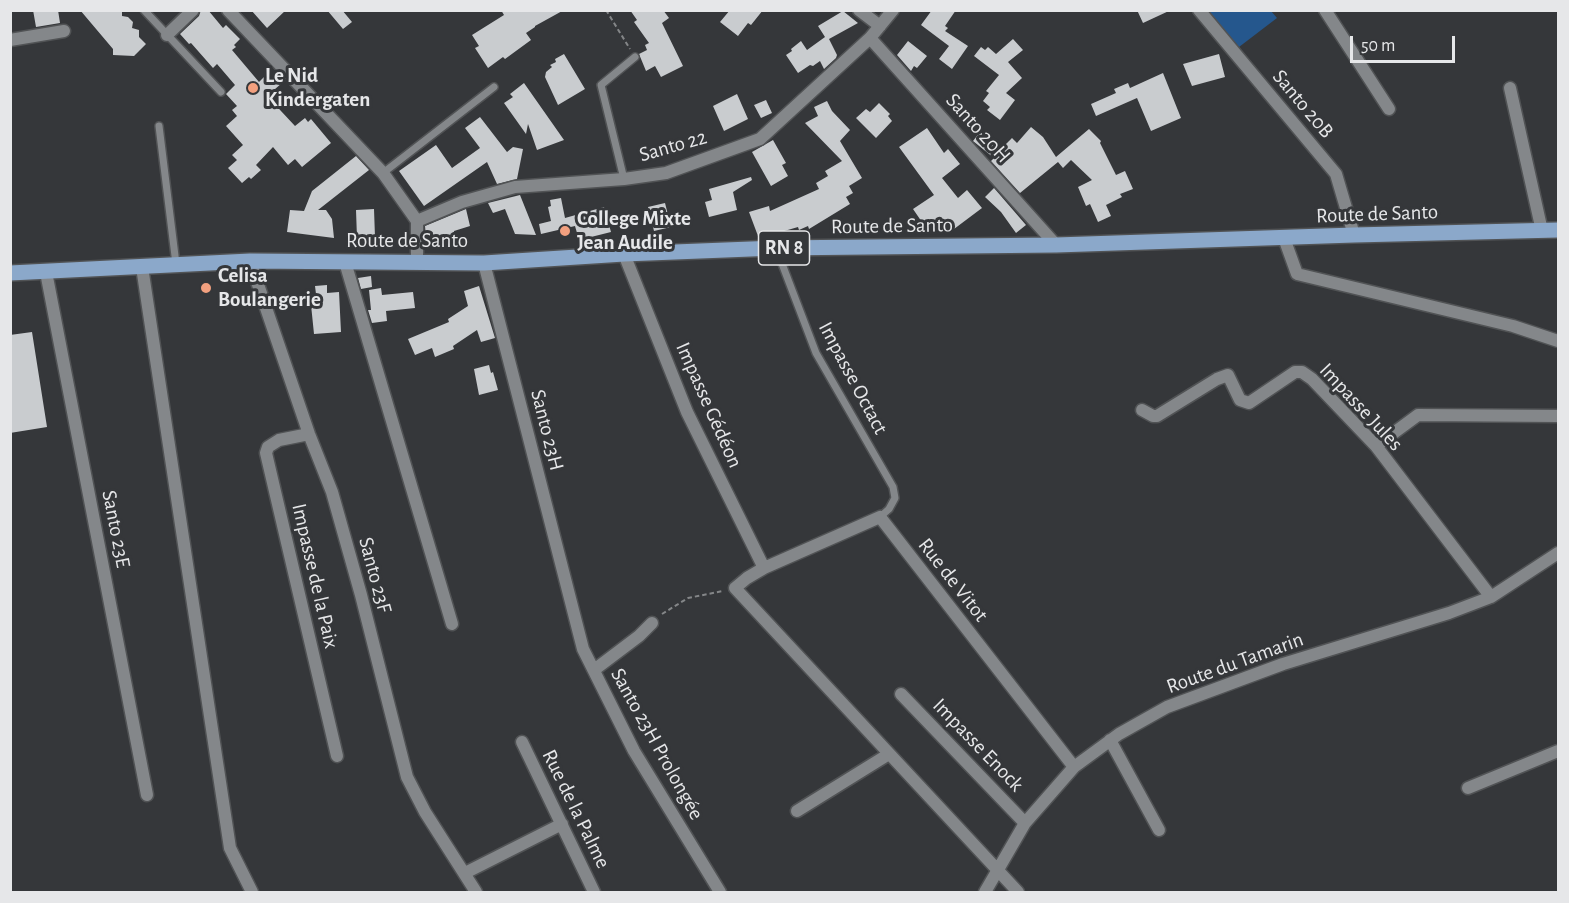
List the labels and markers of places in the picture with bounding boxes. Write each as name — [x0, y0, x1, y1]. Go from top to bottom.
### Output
place label: Le Nid Kindergaten — [265, 63, 370, 113]
marker: Le Nid Kindergaten — [246, 81, 260, 95]
place label: College Mixte Jean Audile — [577, 206, 691, 256]
marker: College Mixte Jean Audile — [558, 224, 572, 238]
place label: Celisa Boulangerie — [218, 263, 321, 313]
marker: Celisa Boulangerie — [199, 281, 213, 295]

